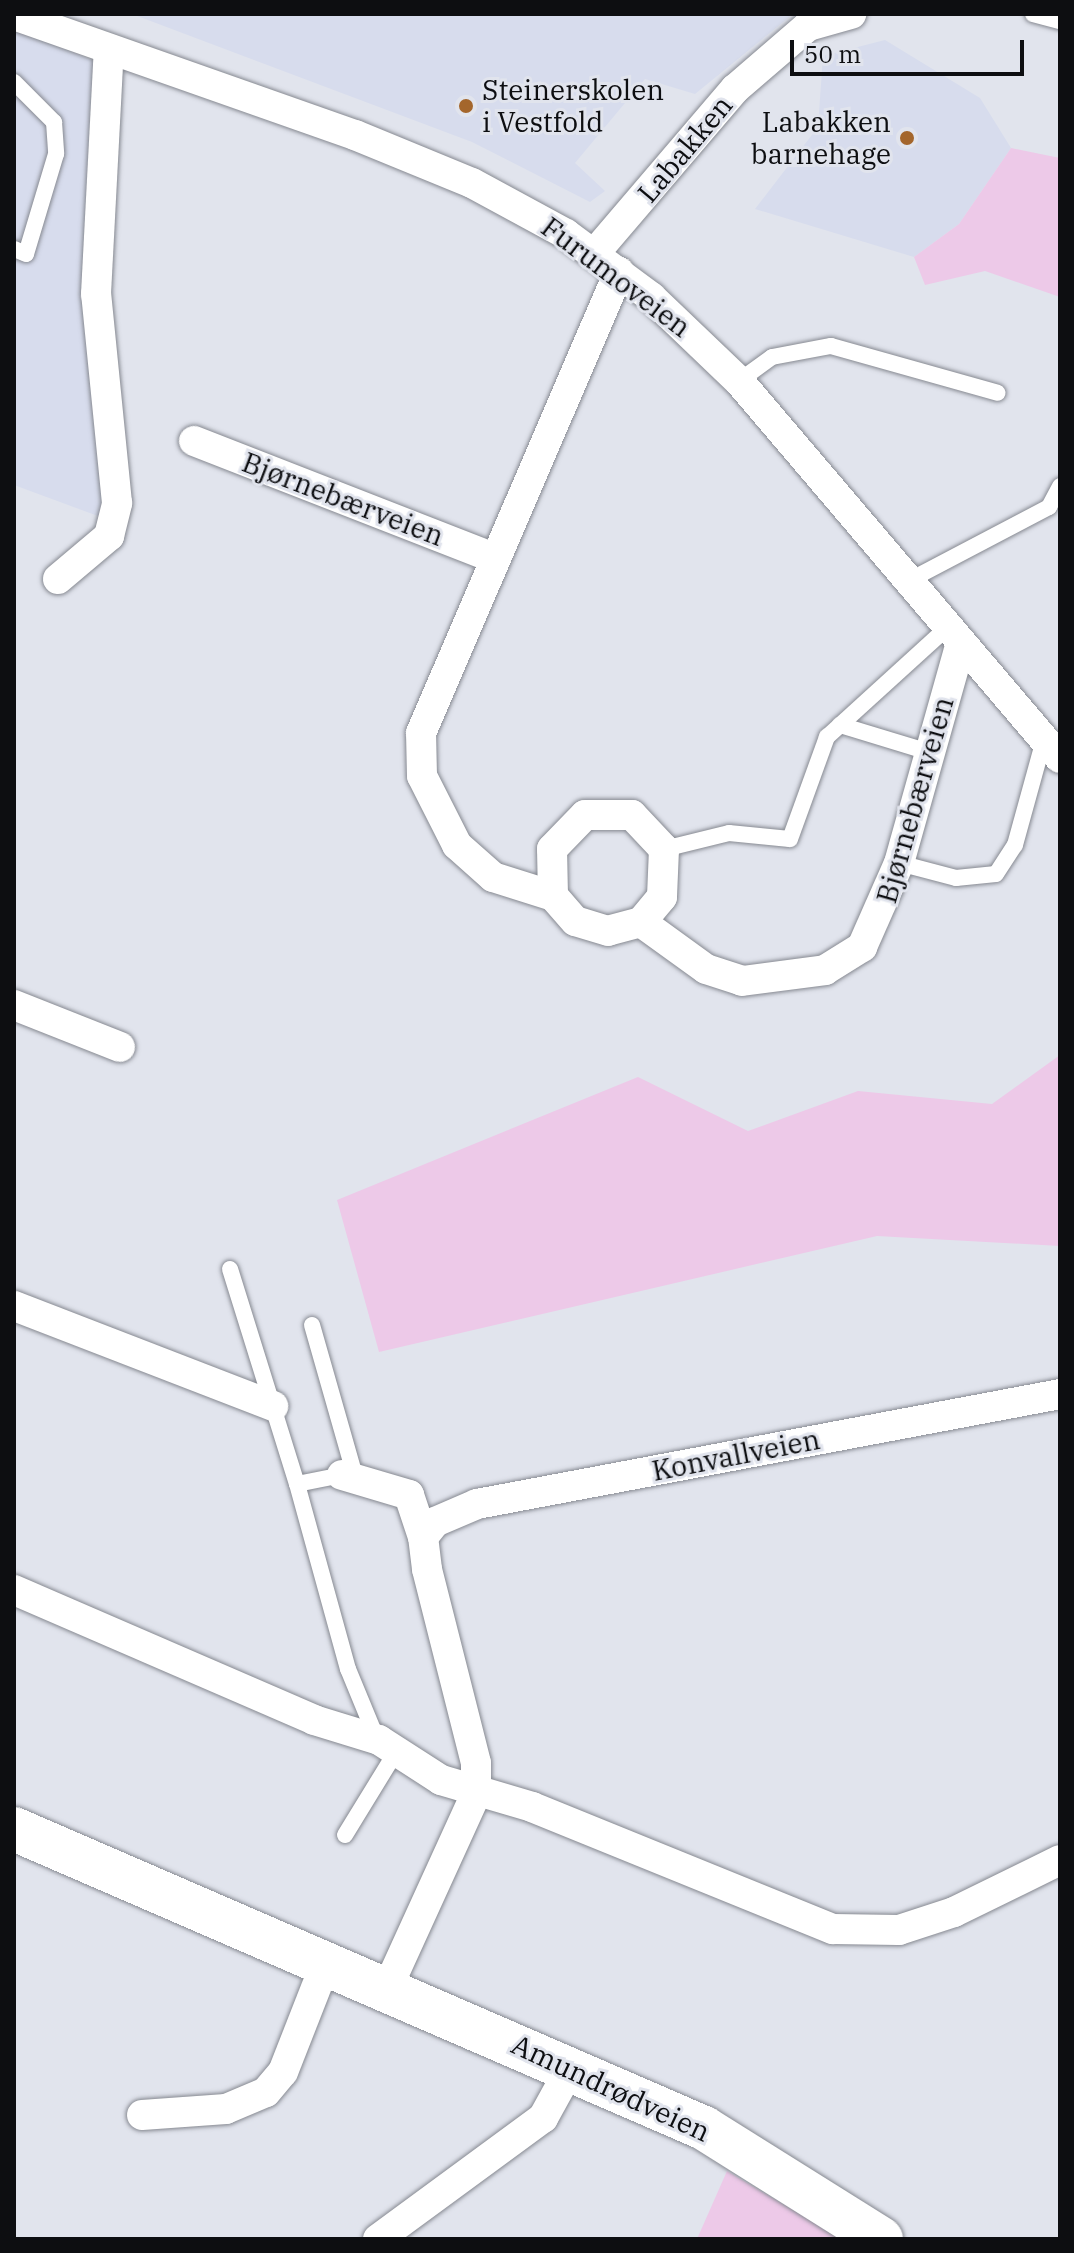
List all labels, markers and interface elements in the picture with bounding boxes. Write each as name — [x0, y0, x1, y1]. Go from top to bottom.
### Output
scale bar — [794, 24, 1028, 74]
text: 50 m — [804, 38, 861, 70]
place label: Steinerskolen i Vestfold — [482, 73, 664, 139]
street label: Labakken — [631, 89, 739, 209]
marker: Steinerskolen i Vestfold — [457, 97, 475, 115]
place label: Labakken barnehage — [751, 105, 891, 171]
marker: Labakken barnehage — [898, 129, 916, 147]
street label: Furumoveien — [535, 210, 697, 344]
street label: Bjørnebærveien — [238, 445, 448, 553]
street label: Bjørnebærveien — [869, 693, 961, 907]
street label: Konvallveien — [649, 1422, 823, 1488]
street label: Amundrødveien — [506, 2027, 716, 2149]

